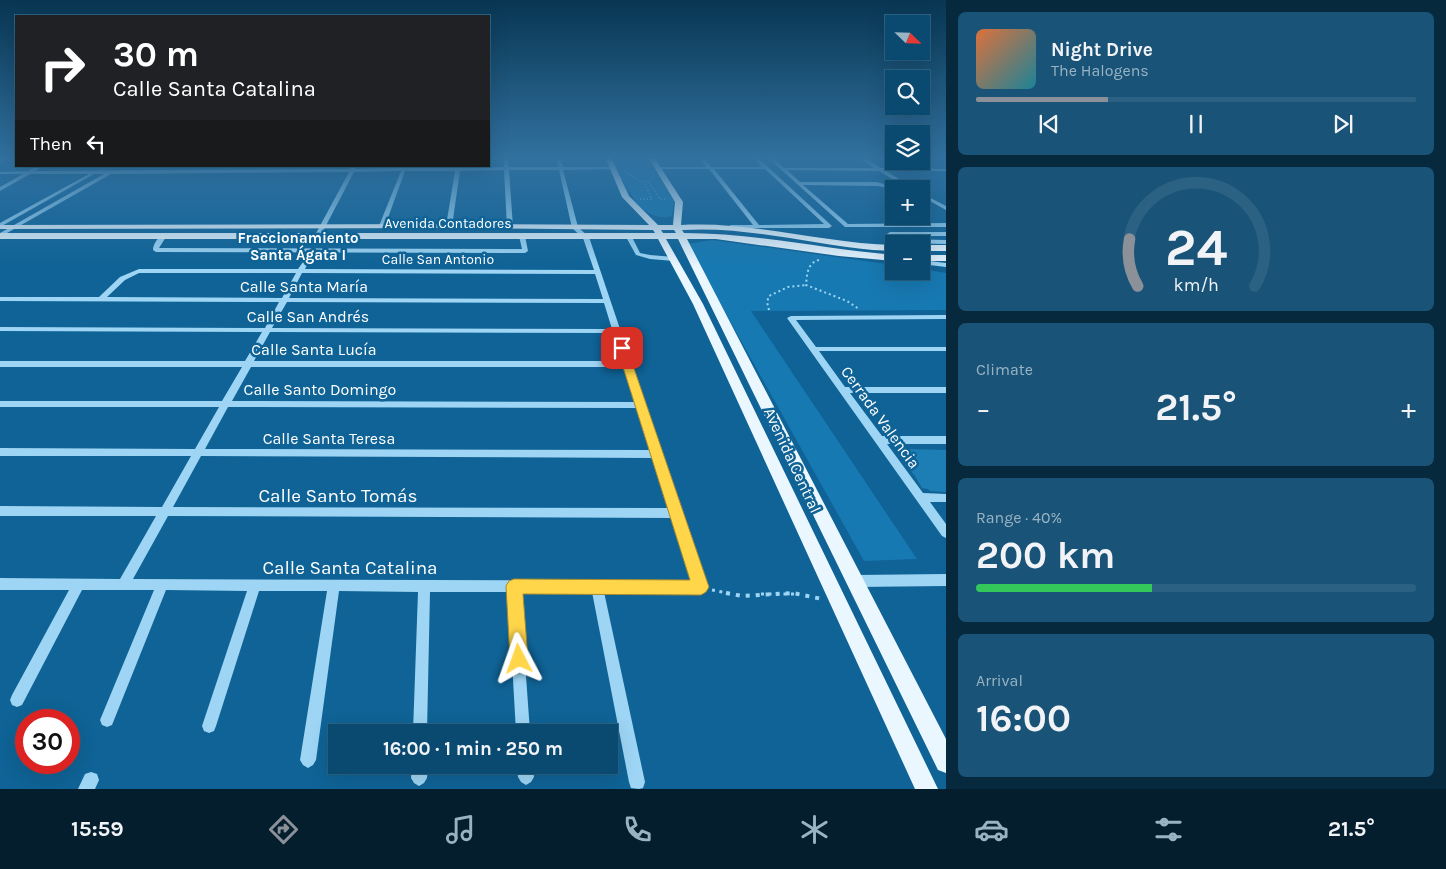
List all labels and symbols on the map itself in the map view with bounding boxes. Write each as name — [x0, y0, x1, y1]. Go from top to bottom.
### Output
north arrow — [885, 15, 930, 60]
street label: Avenida Contadores — [384, 215, 512, 232]
district label: Fraccionamiento Santa Ágata I — [237, 229, 359, 264]
street label: Calle San Antonio — [382, 251, 494, 268]
street label: Calle Santa María — [240, 277, 368, 296]
street label: Calle San Andrés — [247, 307, 369, 326]
pin — [601, 327, 643, 369]
street label: Calle Santa Lucía — [251, 340, 377, 359]
street label: Cerrada Valencia — [837, 362, 924, 472]
street label: Calle Santo Domingo — [244, 380, 396, 399]
street label: Avenida Central — [760, 404, 825, 516]
street label: Calle Santa Teresa — [263, 429, 395, 448]
street label: Calle Santo Tomás — [258, 485, 418, 507]
street label: Calle Santa Catalina — [262, 557, 438, 579]
position arrow — [492, 632, 544, 684]
speed limit sign: 30 — [15, 709, 80, 774]

